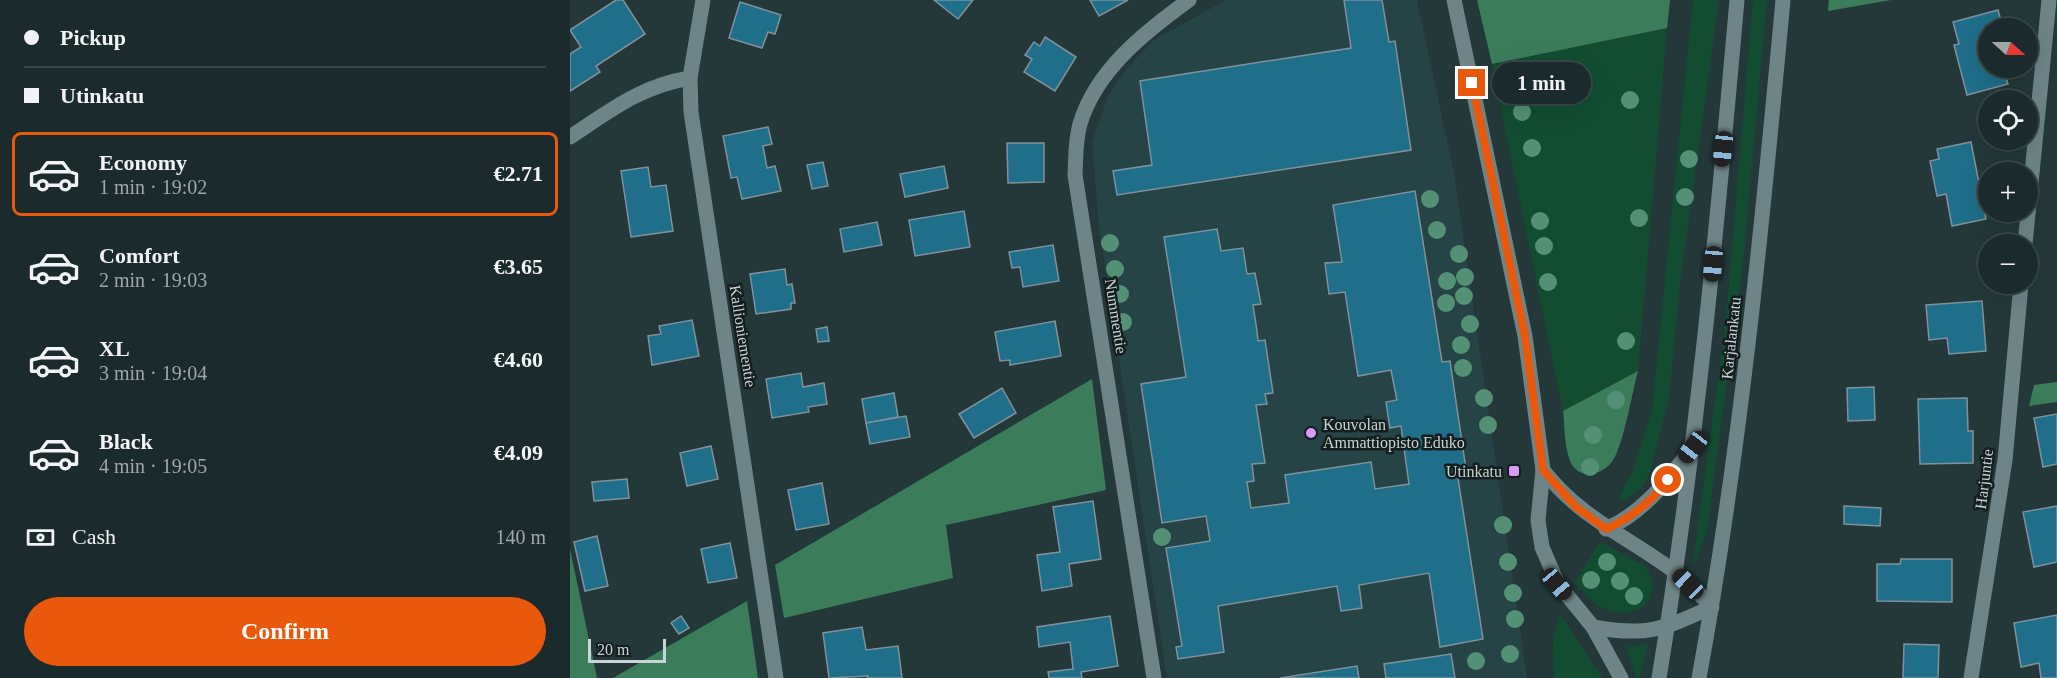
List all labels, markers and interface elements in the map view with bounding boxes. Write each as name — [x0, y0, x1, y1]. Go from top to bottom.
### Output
north arrow — [1978, 18, 2038, 78]
map controls — [1978, 18, 2038, 294]
text: Pickup — [60, 25, 126, 50]
callout: 1 min — [1493, 62, 1592, 104]
route end — [1458, 69, 1485, 96]
text: 1 min — [1517, 72, 1566, 94]
text: Utinkatu — [60, 83, 144, 108]
button: locate — [1978, 90, 2038, 150]
car — [1712, 130, 1734, 168]
icon: car — [27, 147, 81, 201]
text: Economy — [99, 150, 187, 175]
text: €2.71 — [494, 161, 543, 186]
button: + — [1978, 162, 2038, 222]
text: 1 min · 19:02 — [99, 176, 207, 198]
button: − — [1978, 234, 2038, 294]
icon: car — [27, 240, 81, 294]
text: Comfort — [99, 243, 180, 268]
car — [1702, 245, 1724, 283]
text: €3.65 — [494, 254, 543, 279]
text: 2 min · 19:03 — [99, 269, 207, 291]
street label: Nummentie — [1102, 277, 1130, 355]
street label: Kallioniementie — [727, 284, 759, 388]
street label: Karjalankatu — [1718, 296, 1745, 380]
icon: car — [27, 333, 81, 387]
text: XL — [99, 336, 130, 361]
text: €4.60 — [494, 347, 543, 372]
text: 3 min · 19:04 — [99, 362, 207, 384]
place label: Kouvolan Ammattiopisto Eduko — [1323, 416, 1465, 452]
icon: car — [27, 426, 81, 480]
marker: Kouvolan Ammattiopisto Eduko — [1304, 426, 1318, 440]
car — [1675, 427, 1711, 467]
text: Black — [99, 429, 153, 454]
text: €4.09 — [494, 440, 543, 465]
street label: Harjuntie — [1972, 448, 1997, 510]
text: 4 min · 19:05 — [99, 455, 207, 477]
place label: Utinkatu — [1446, 463, 1502, 480]
marker: Utinkatu — [1507, 464, 1521, 478]
route start — [1654, 466, 1681, 493]
icon: cash — [24, 521, 57, 554]
text: Cash — [72, 524, 116, 549]
text: 140 m — [495, 526, 546, 548]
car — [1539, 564, 1575, 604]
car — [1669, 565, 1707, 603]
button: Confirm — [24, 597, 546, 666]
scale bar — [588, 636, 666, 664]
text: 20 m — [597, 641, 629, 658]

